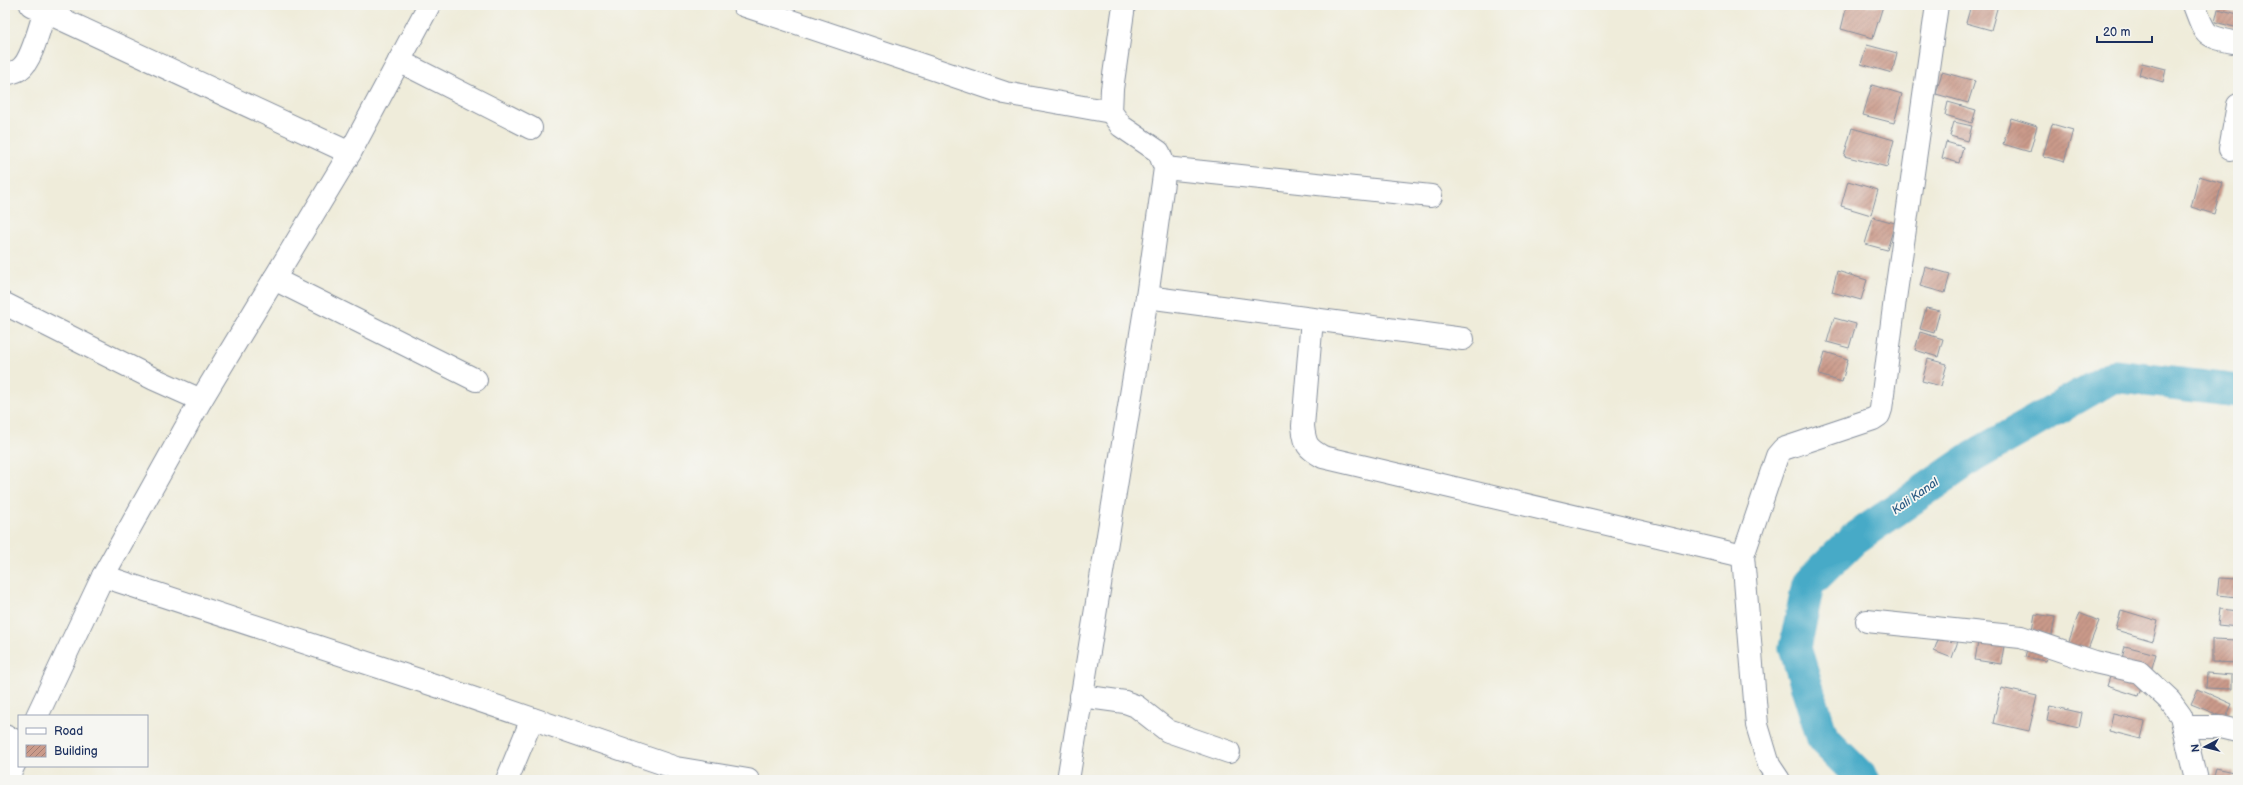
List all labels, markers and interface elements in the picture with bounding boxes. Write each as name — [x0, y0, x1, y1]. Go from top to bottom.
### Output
scale bar — [2097, 18, 2152, 44]
text: 20 m — [2103, 25, 2130, 40]
water label: Kali Kanal — [1889, 474, 1943, 518]
legend — [18, 715, 148, 767]
text: Road — [54, 724, 83, 739]
north arrow — [2185, 727, 2225, 767]
text: N — [2189, 743, 2203, 753]
text: Building — [54, 744, 98, 759]

